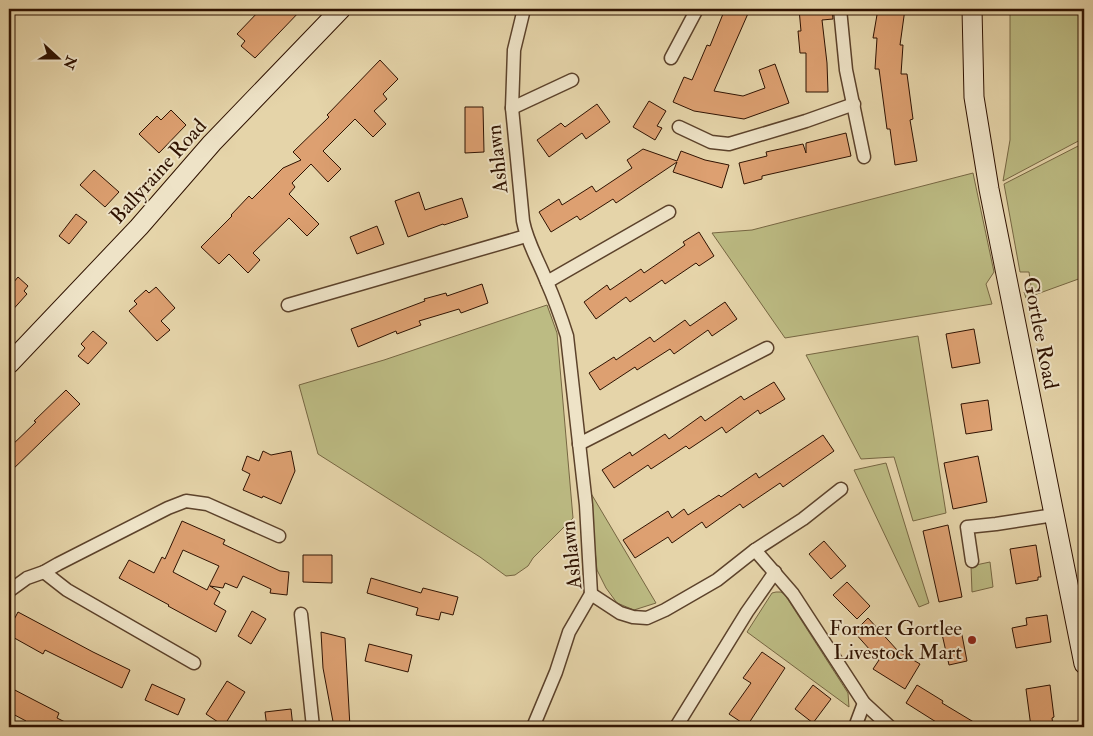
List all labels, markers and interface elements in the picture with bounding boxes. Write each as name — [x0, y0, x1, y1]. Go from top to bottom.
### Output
north arrow — [32, 32, 82, 82]
text: N — [59, 53, 80, 72]
street label: Ballyraine Road — [104, 113, 213, 230]
street label: Ashlawn — [480, 123, 515, 196]
street label: Gortlee Road — [1016, 275, 1065, 392]
street label: Ashlawn — [554, 519, 589, 592]
place label: Former Gortlee Livestock Mart — [829, 615, 962, 666]
marker: Former Gortlee Livestock Mart — [966, 634, 978, 646]

